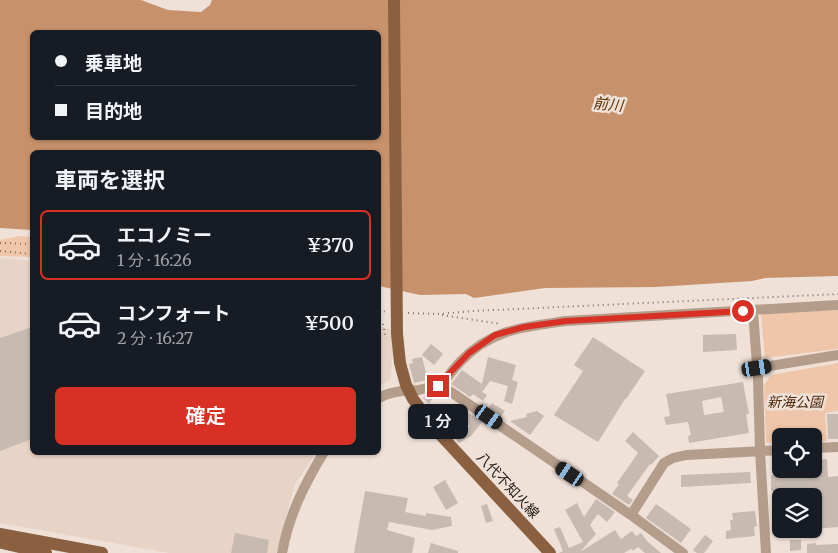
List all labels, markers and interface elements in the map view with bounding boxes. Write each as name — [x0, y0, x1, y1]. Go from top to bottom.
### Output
text: 乗車地 — [85, 51, 142, 75]
water label: 前川 — [592, 93, 626, 115]
text: 目的地 — [85, 99, 142, 123]
text: 車両を選択 — [55, 166, 165, 194]
icon: car — [57, 223, 102, 268]
text: エコノミー — [117, 223, 212, 247]
text: ¥370 — [307, 233, 354, 257]
text: 1 分 · 16:26 — [117, 250, 192, 270]
route start — [732, 300, 754, 322]
icon: car — [57, 301, 102, 346]
text: コンフォート — [117, 301, 230, 325]
text: ¥500 — [304, 311, 354, 335]
text: 2 分 · 16:27 — [117, 328, 193, 348]
car — [741, 358, 772, 378]
route end — [427, 375, 449, 397]
button: 確定 — [55, 387, 356, 445]
park label: 新海公園 — [767, 393, 825, 411]
car — [472, 402, 505, 432]
callout: 1 分 — [408, 404, 468, 438]
text: 1 分 — [424, 411, 452, 431]
map controls — [772, 428, 822, 538]
button: locate — [772, 428, 822, 478]
street label: 八代不知火線 — [473, 448, 543, 522]
car — [553, 459, 586, 489]
button: layers — [772, 488, 822, 538]

